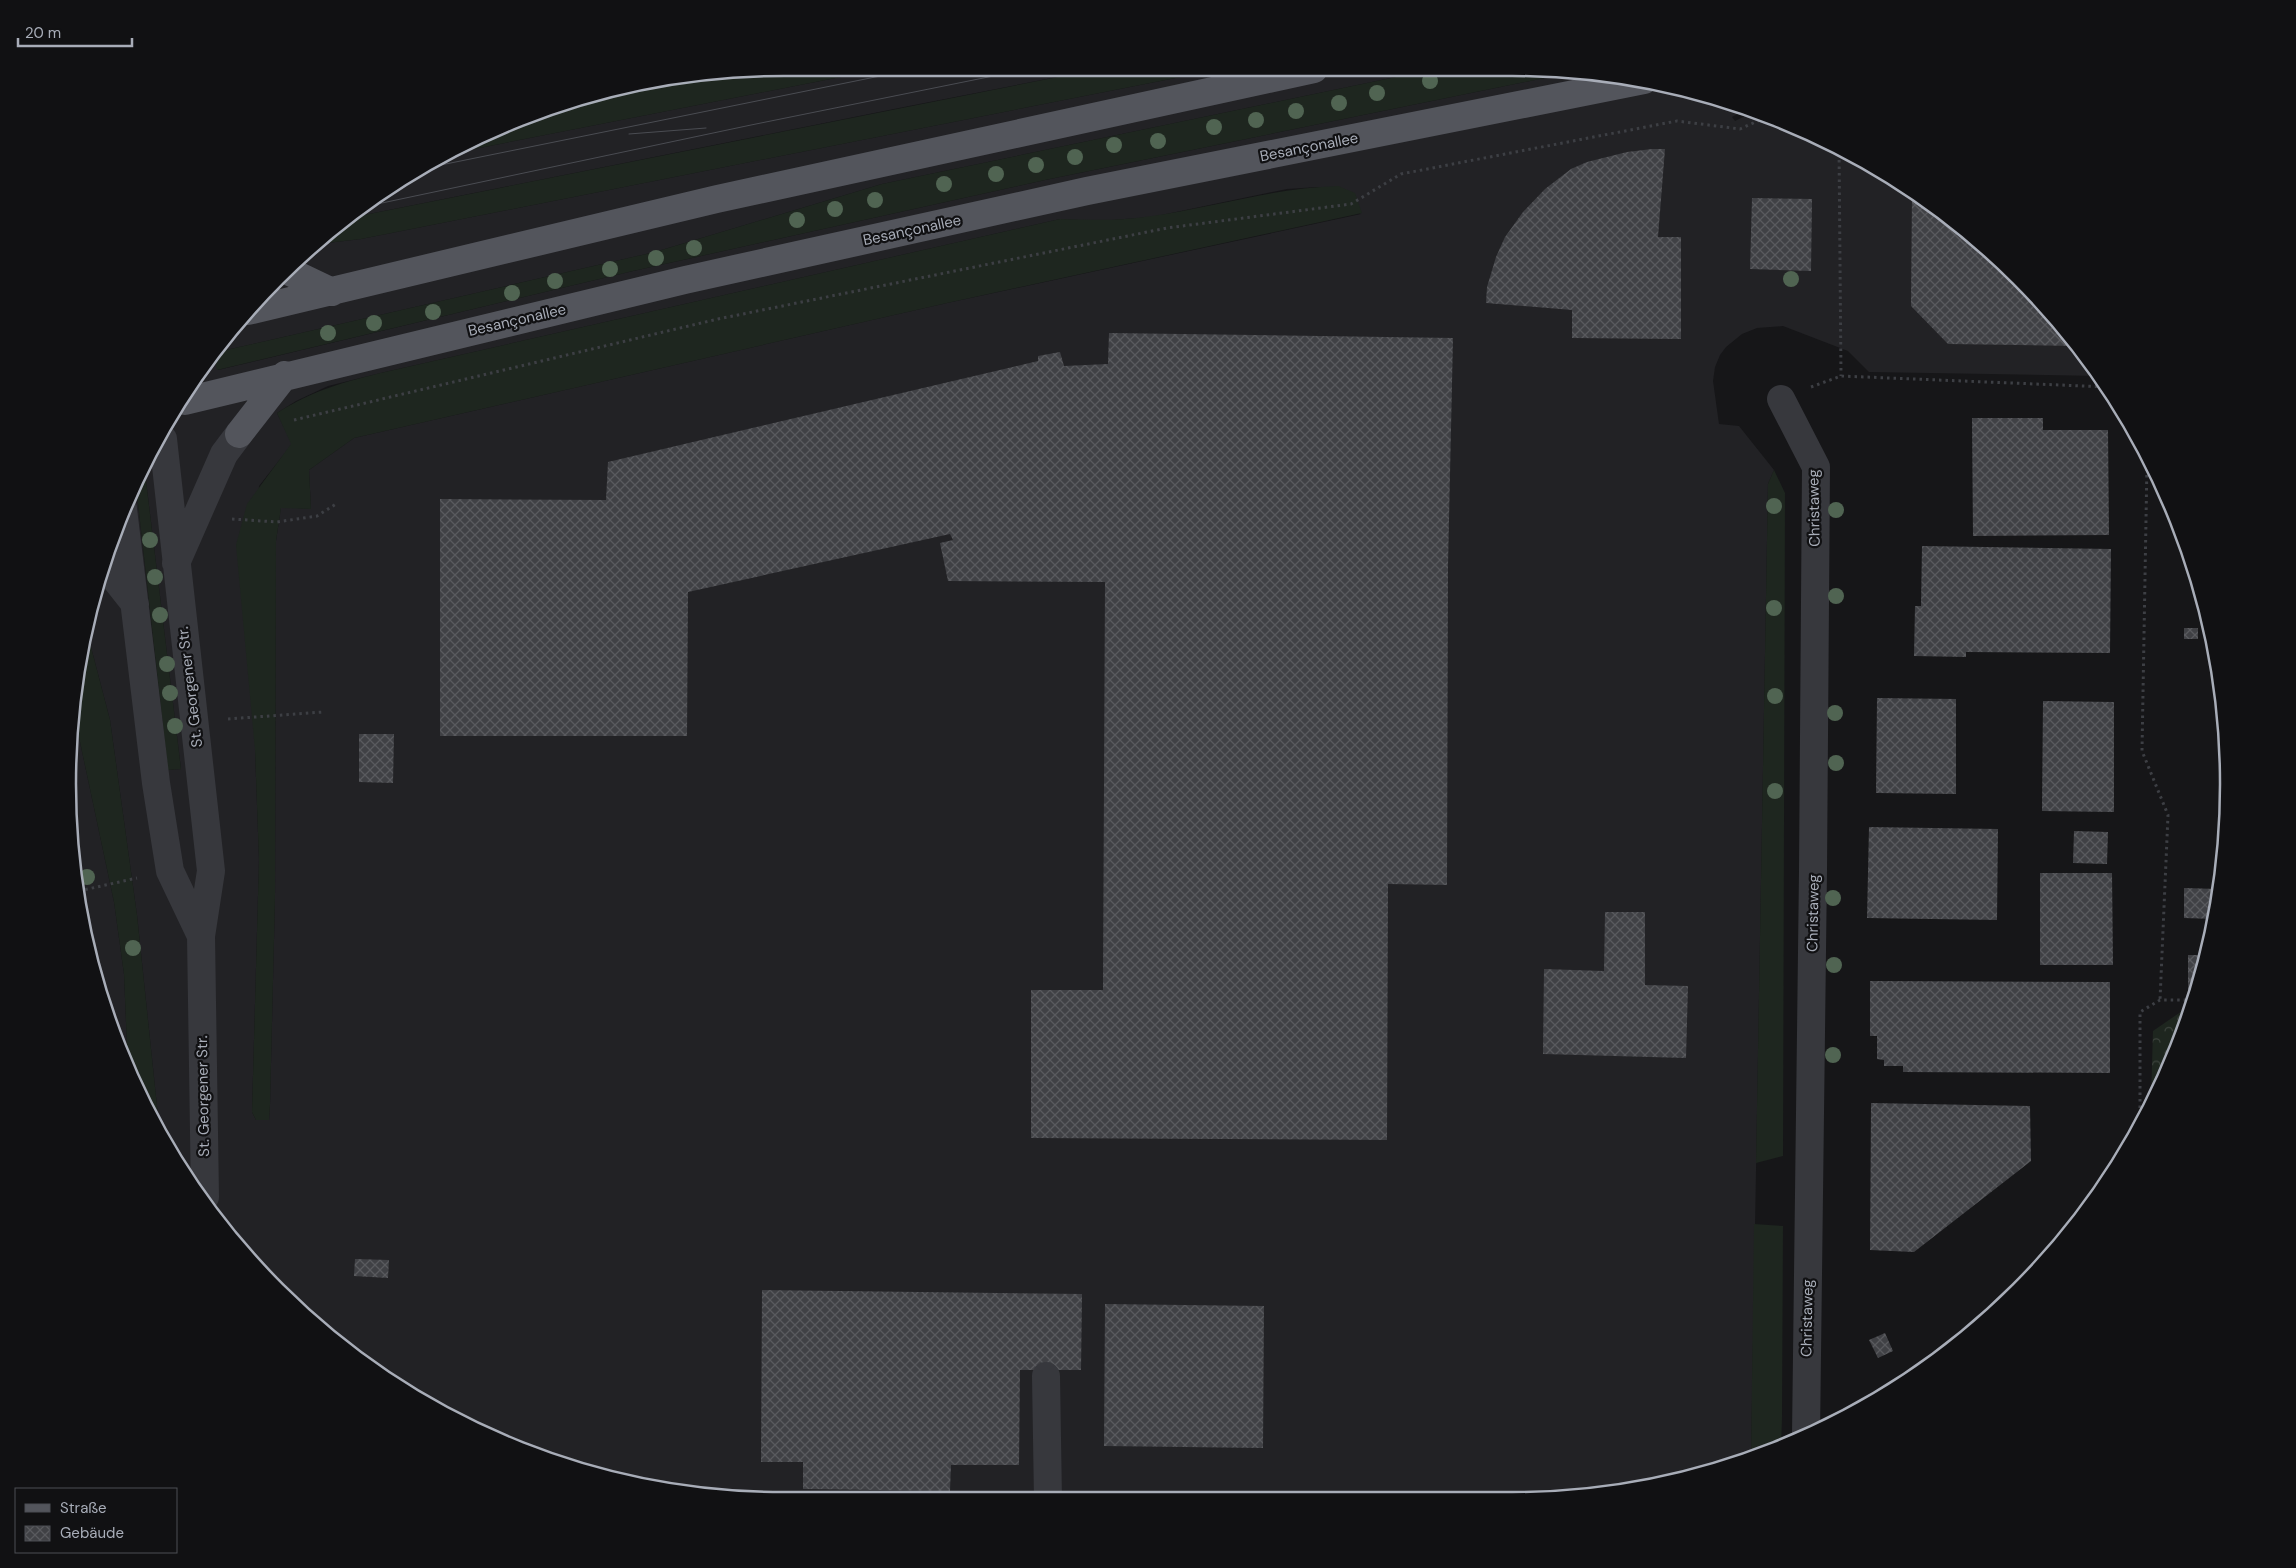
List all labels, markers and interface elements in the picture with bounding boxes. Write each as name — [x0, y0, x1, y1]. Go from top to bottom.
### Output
scale bar — [18, 15, 131, 47]
text: 20 m — [25, 23, 61, 43]
street label: Besançonallee — [1258, 128, 1360, 166]
street label: Besançonallee — [861, 210, 963, 250]
street label: Besançonallee — [466, 299, 568, 341]
street label: Christaweg — [1803, 469, 1825, 547]
street label: St. Georgener Str. — [173, 625, 207, 749]
street label: Christaweg — [1802, 874, 1824, 952]
street label: St. Georgener Str. — [192, 1035, 214, 1157]
street label: Christaweg — [1796, 1279, 1818, 1357]
legend — [15, 1488, 178, 1553]
text: Straße — [60, 1498, 107, 1518]
text: Gebäude — [60, 1523, 124, 1543]

